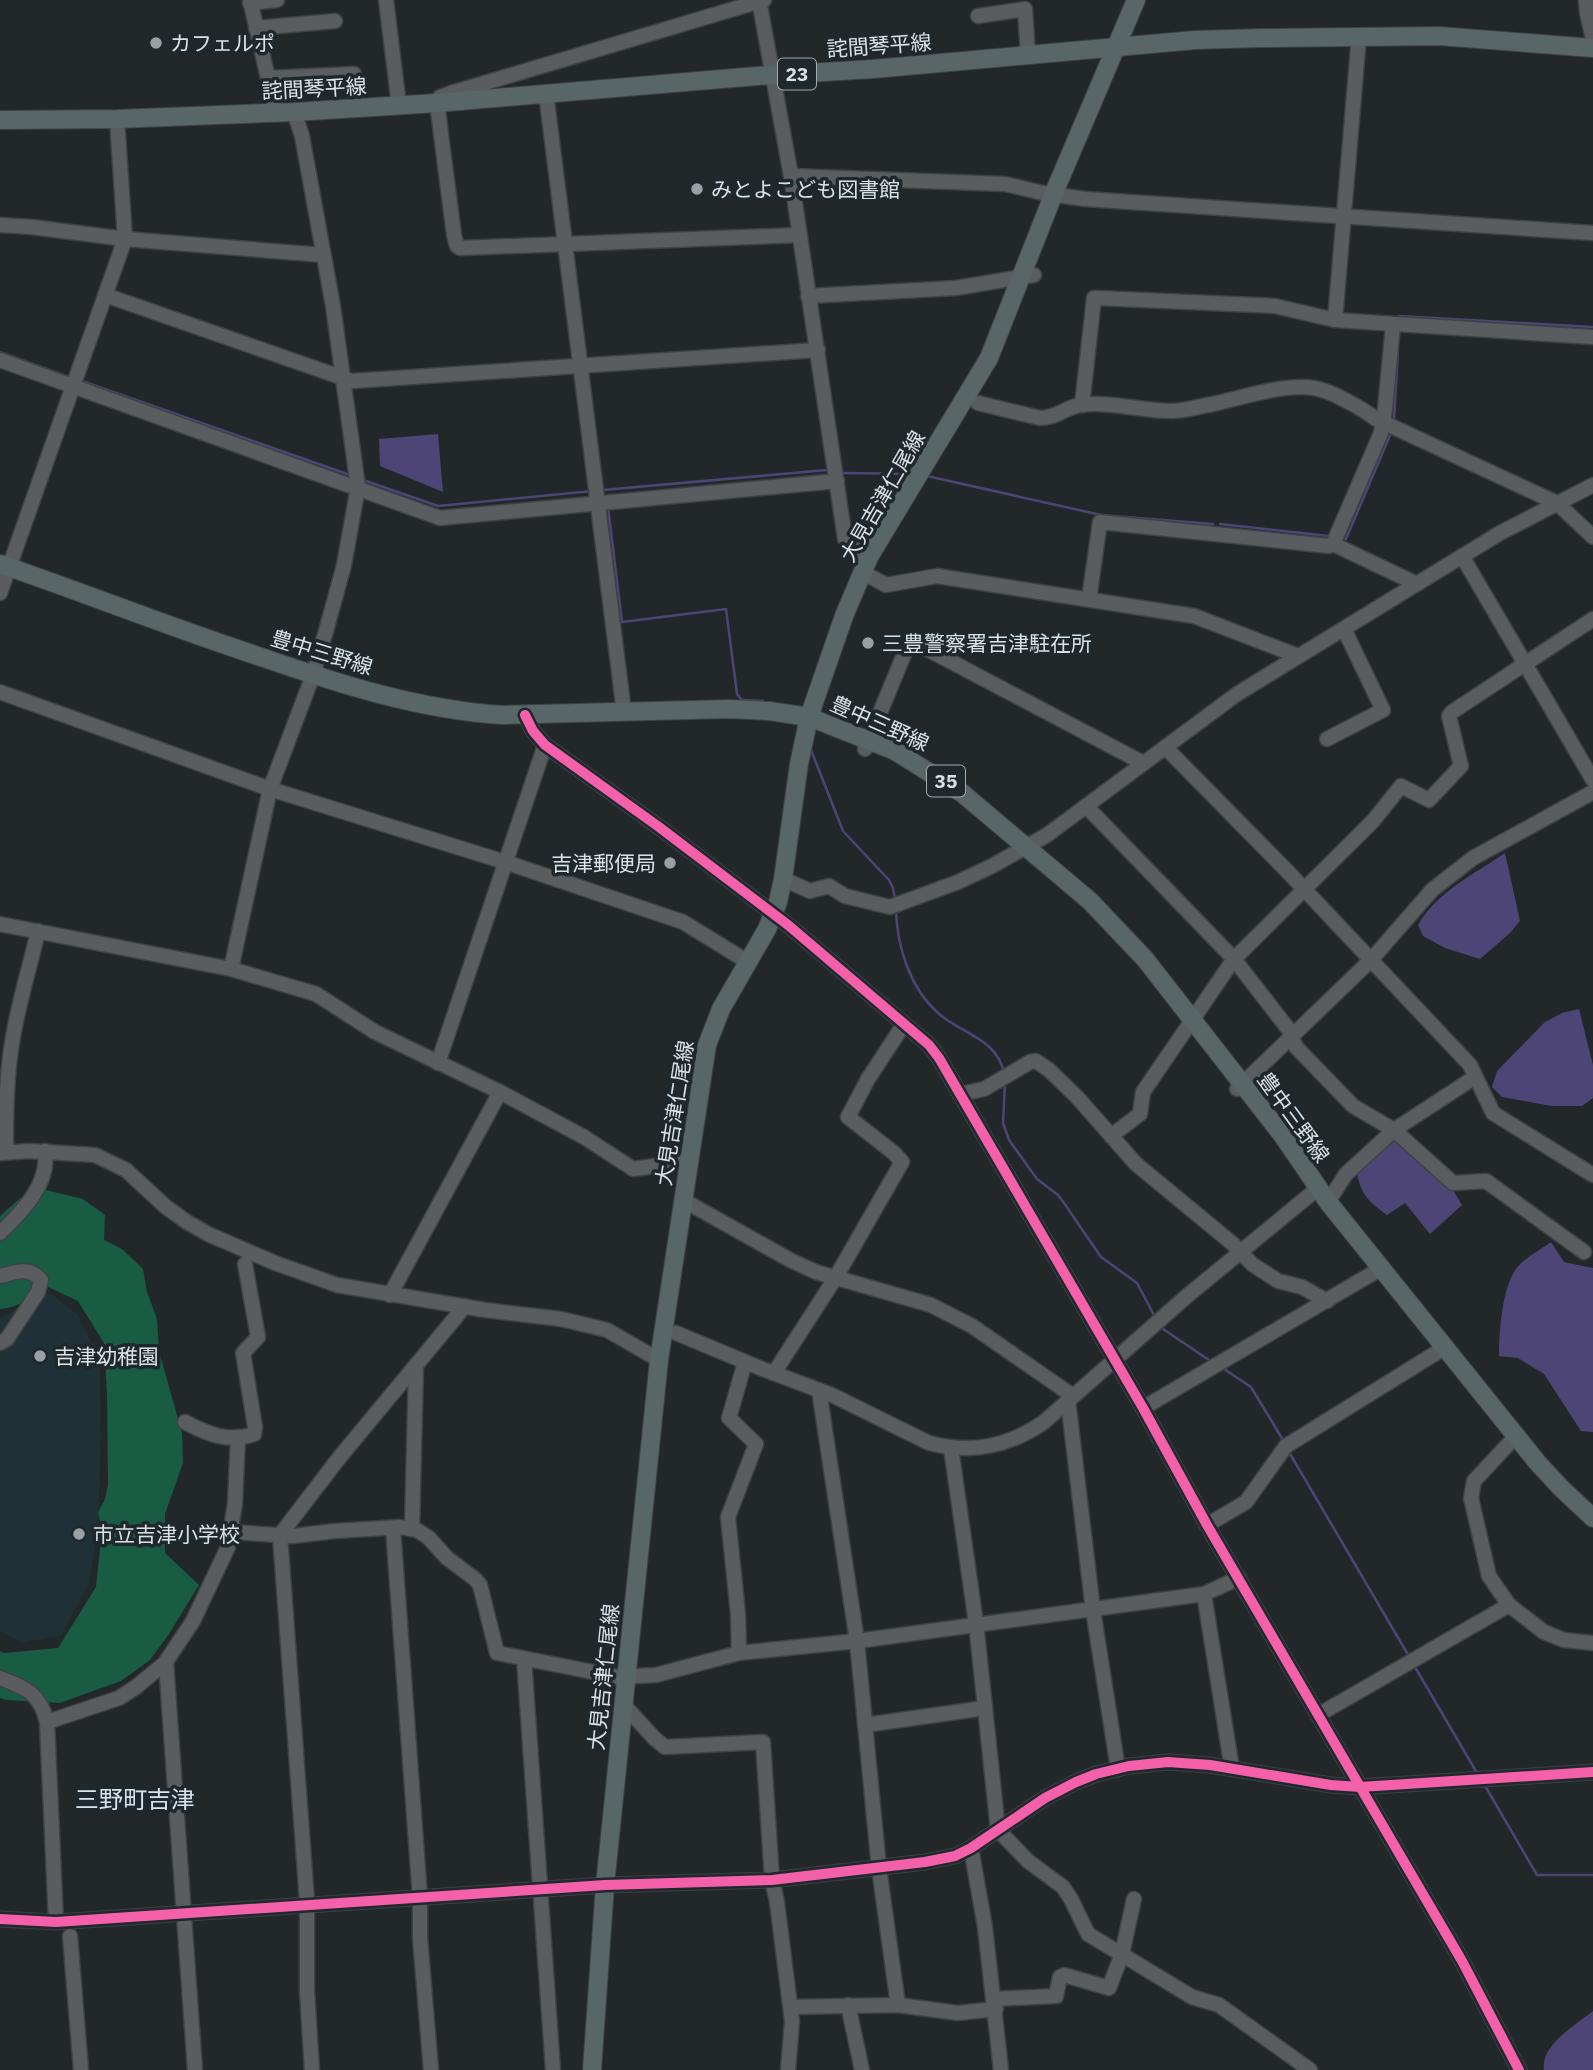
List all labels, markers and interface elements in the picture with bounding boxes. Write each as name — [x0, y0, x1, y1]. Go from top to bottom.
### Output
street label: 詫間琴平線 — [826, 27, 932, 63]
place label: カフェルポ — [170, 29, 275, 57]
marker: カフェルポ — [148, 35, 164, 51]
road number: 23 — [778, 58, 816, 90]
street label: 詫間琴平線 — [261, 71, 367, 105]
place label: みとよこども図書館 — [711, 175, 900, 203]
marker: みとよこども図書館 — [689, 181, 705, 197]
street label: 大見吉津仁尾線 — [833, 425, 931, 567]
street label: 豊中三野線 — [268, 623, 376, 681]
place label: 三豊警察署吉津駐在所 — [882, 629, 1092, 657]
marker: 三豊警察署吉津駐在所 — [860, 635, 876, 651]
street label: 豊中三野線 — [826, 689, 934, 757]
road number: 35 — [927, 766, 965, 796]
place label: 吉津郵便局 — [551, 849, 656, 877]
marker: 吉津郵便局 — [662, 855, 678, 871]
street label: 大見吉津仁尾線 — [649, 1038, 699, 1188]
street label: 豊中三野線 — [1252, 1066, 1336, 1168]
place label: 吉津幼稚園 — [54, 1342, 159, 1370]
marker: 吉津幼稚園 — [32, 1348, 48, 1364]
place label: 市立吉津小学校 — [93, 1520, 240, 1548]
marker: 市立吉津小学校 — [71, 1526, 87, 1542]
street label: 大見吉津仁尾線 — [581, 1602, 625, 1752]
district label: 三野町吉津 — [75, 1783, 195, 1815]

